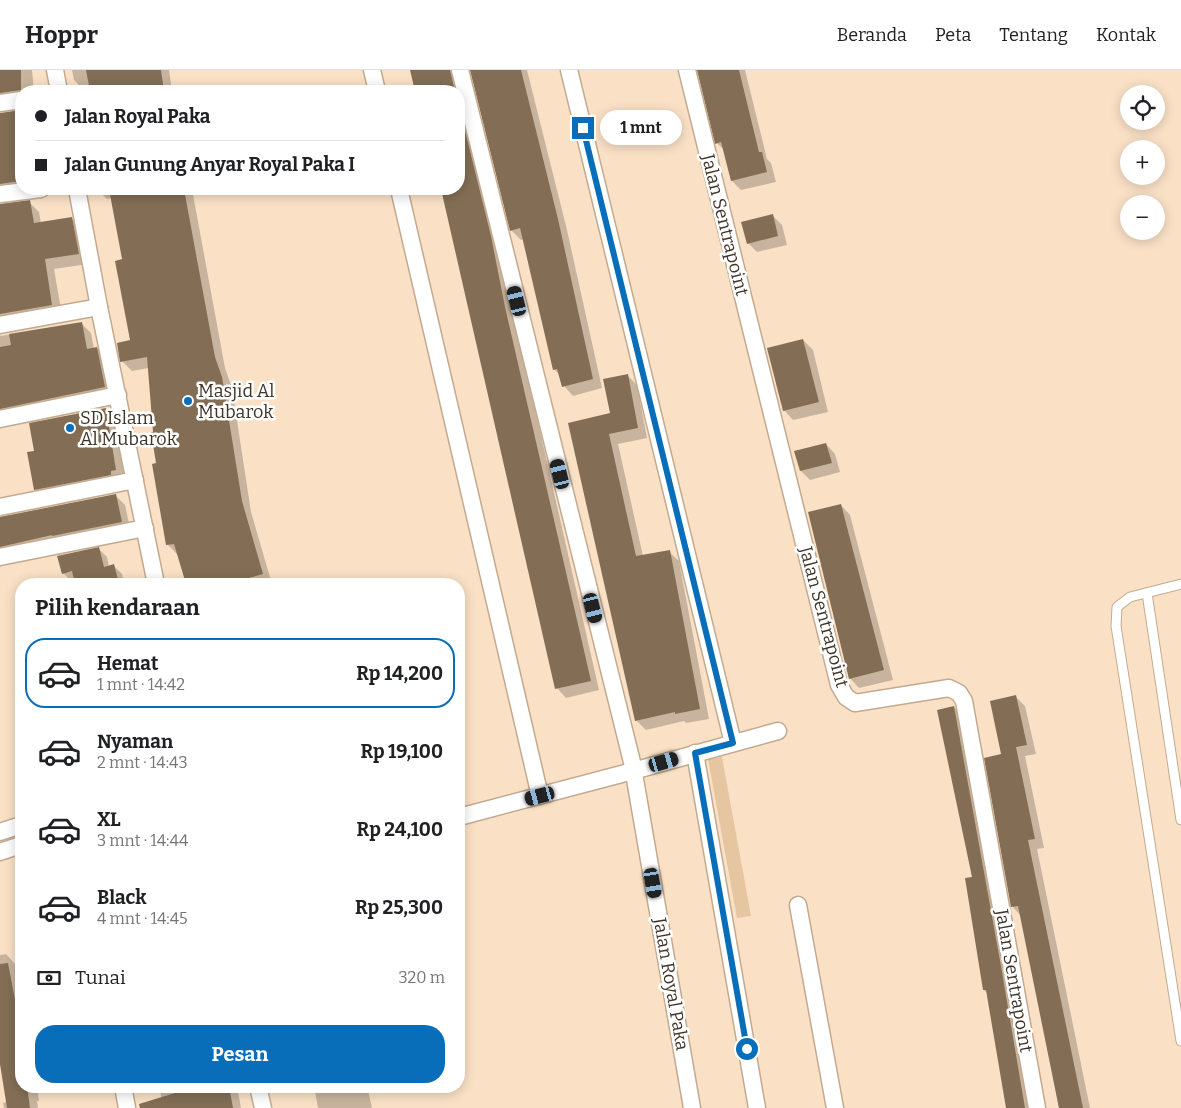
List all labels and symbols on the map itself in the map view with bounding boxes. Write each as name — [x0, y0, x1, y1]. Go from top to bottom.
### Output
callout: 1 mnt — [600, 110, 683, 146]
route end — [572, 117, 594, 139]
street label: Jalan Sentrapoint — [697, 151, 753, 299]
car — [506, 285, 527, 317]
place label: Masjid Al Mubarok — [198, 380, 274, 423]
marker: Masjid Al Mubarok — [182, 395, 194, 407]
place label: SD Islam Al Mubarok — [80, 407, 178, 450]
marker: SD Islam Al Mubarok — [64, 422, 76, 434]
car — [549, 458, 570, 490]
street label: Jalan Sentrapoint — [794, 543, 854, 690]
car — [582, 592, 603, 624]
car — [647, 751, 680, 773]
car — [523, 785, 556, 807]
car — [643, 867, 662, 899]
street label: Jalan Sentrapoint — [990, 907, 1038, 1055]
street label: Jalan Royal Paka — [648, 915, 694, 1052]
route start — [736, 1038, 758, 1060]

